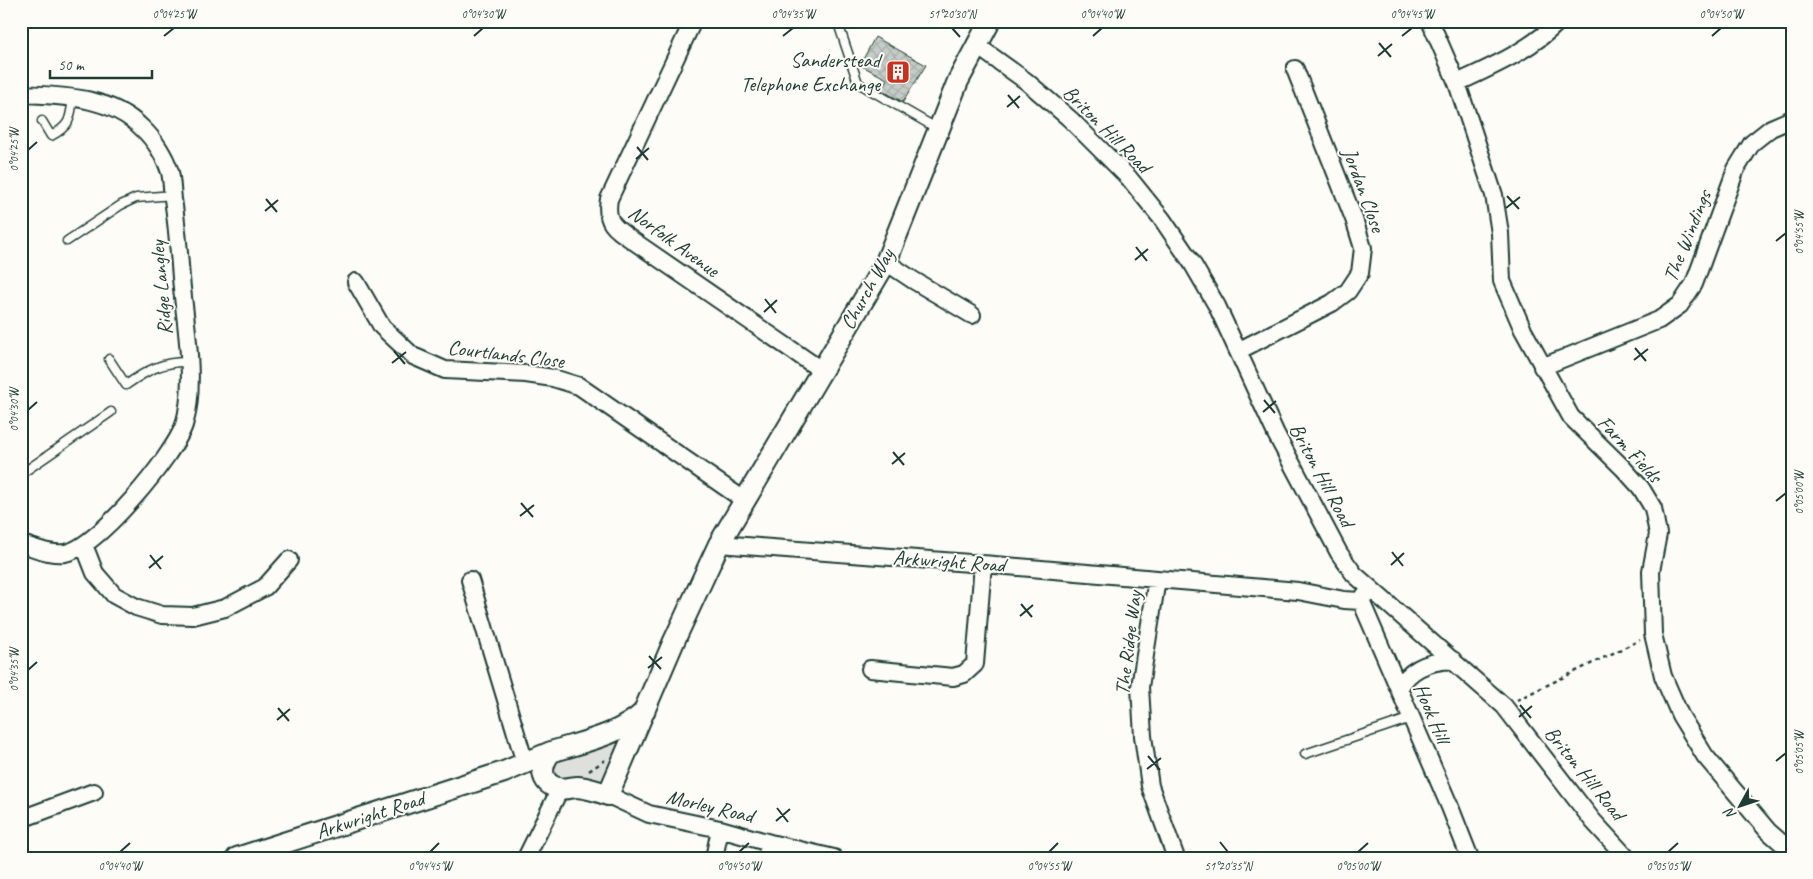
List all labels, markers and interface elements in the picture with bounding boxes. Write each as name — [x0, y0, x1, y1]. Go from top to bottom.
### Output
text: 0°04'25"W — [152, 6, 198, 22]
text: 0°04'30"W — [461, 6, 507, 22]
text: 0°04'35"W — [771, 6, 817, 22]
text: 51°20'30"N — [928, 6, 977, 22]
text: 0°04'40"W — [1080, 6, 1126, 22]
text: 0°04'45"W — [1390, 6, 1436, 22]
text: 0°04'50"W — [1699, 6, 1745, 22]
place label: Sanderstead Telephone Exchange — [741, 47, 883, 97]
scale bar — [50, 48, 152, 80]
text: 50 m — [58, 56, 85, 75]
building icon: Sanderstead Telephone Exchange — [885, 59, 911, 85]
street label: Briton Hill Road — [1058, 80, 1158, 180]
text: 0°04'25"W — [6, 126, 22, 172]
street label: Jordan Close — [1336, 144, 1392, 238]
street label: The Windings — [1657, 185, 1718, 286]
street label: Norfolk Avenue — [624, 199, 725, 283]
text: 0°04'55"W — [1791, 209, 1807, 255]
street label: Ridge Langley — [144, 238, 178, 336]
street label: Church Way — [834, 242, 901, 334]
street label: Courtlands Close — [447, 334, 567, 374]
text: 0°04'30"W — [6, 386, 22, 432]
street label: Farm Fields — [1592, 410, 1669, 490]
street label: Briton Hill Road — [1284, 419, 1361, 534]
text: 0°05'00"W — [1791, 469, 1807, 515]
street label: Arkwright Road — [892, 544, 1010, 578]
street label: The Ridge Way — [1109, 588, 1148, 697]
text: 0°04'35"W — [6, 646, 22, 692]
street label: Hook Hill — [1408, 679, 1457, 750]
street label: Briton Hill Road — [1539, 721, 1633, 828]
text: 0°05'05"W — [1791, 729, 1807, 775]
north arrow — [1716, 782, 1766, 832]
street label: Morley Road — [664, 783, 760, 829]
street label: Arkwright Road — [313, 784, 431, 845]
text: N — [1720, 803, 1740, 823]
text: 0°04'40"W — [98, 858, 144, 874]
text: 0°04'45"W — [408, 858, 454, 874]
text: 0°04'50"W — [717, 858, 763, 874]
text: 0°04'55"W — [1027, 858, 1073, 874]
text: 51°20'35"N — [1204, 858, 1253, 874]
text: 0°05'00"W — [1336, 858, 1382, 874]
text: 0°05'05"W — [1646, 858, 1692, 874]

